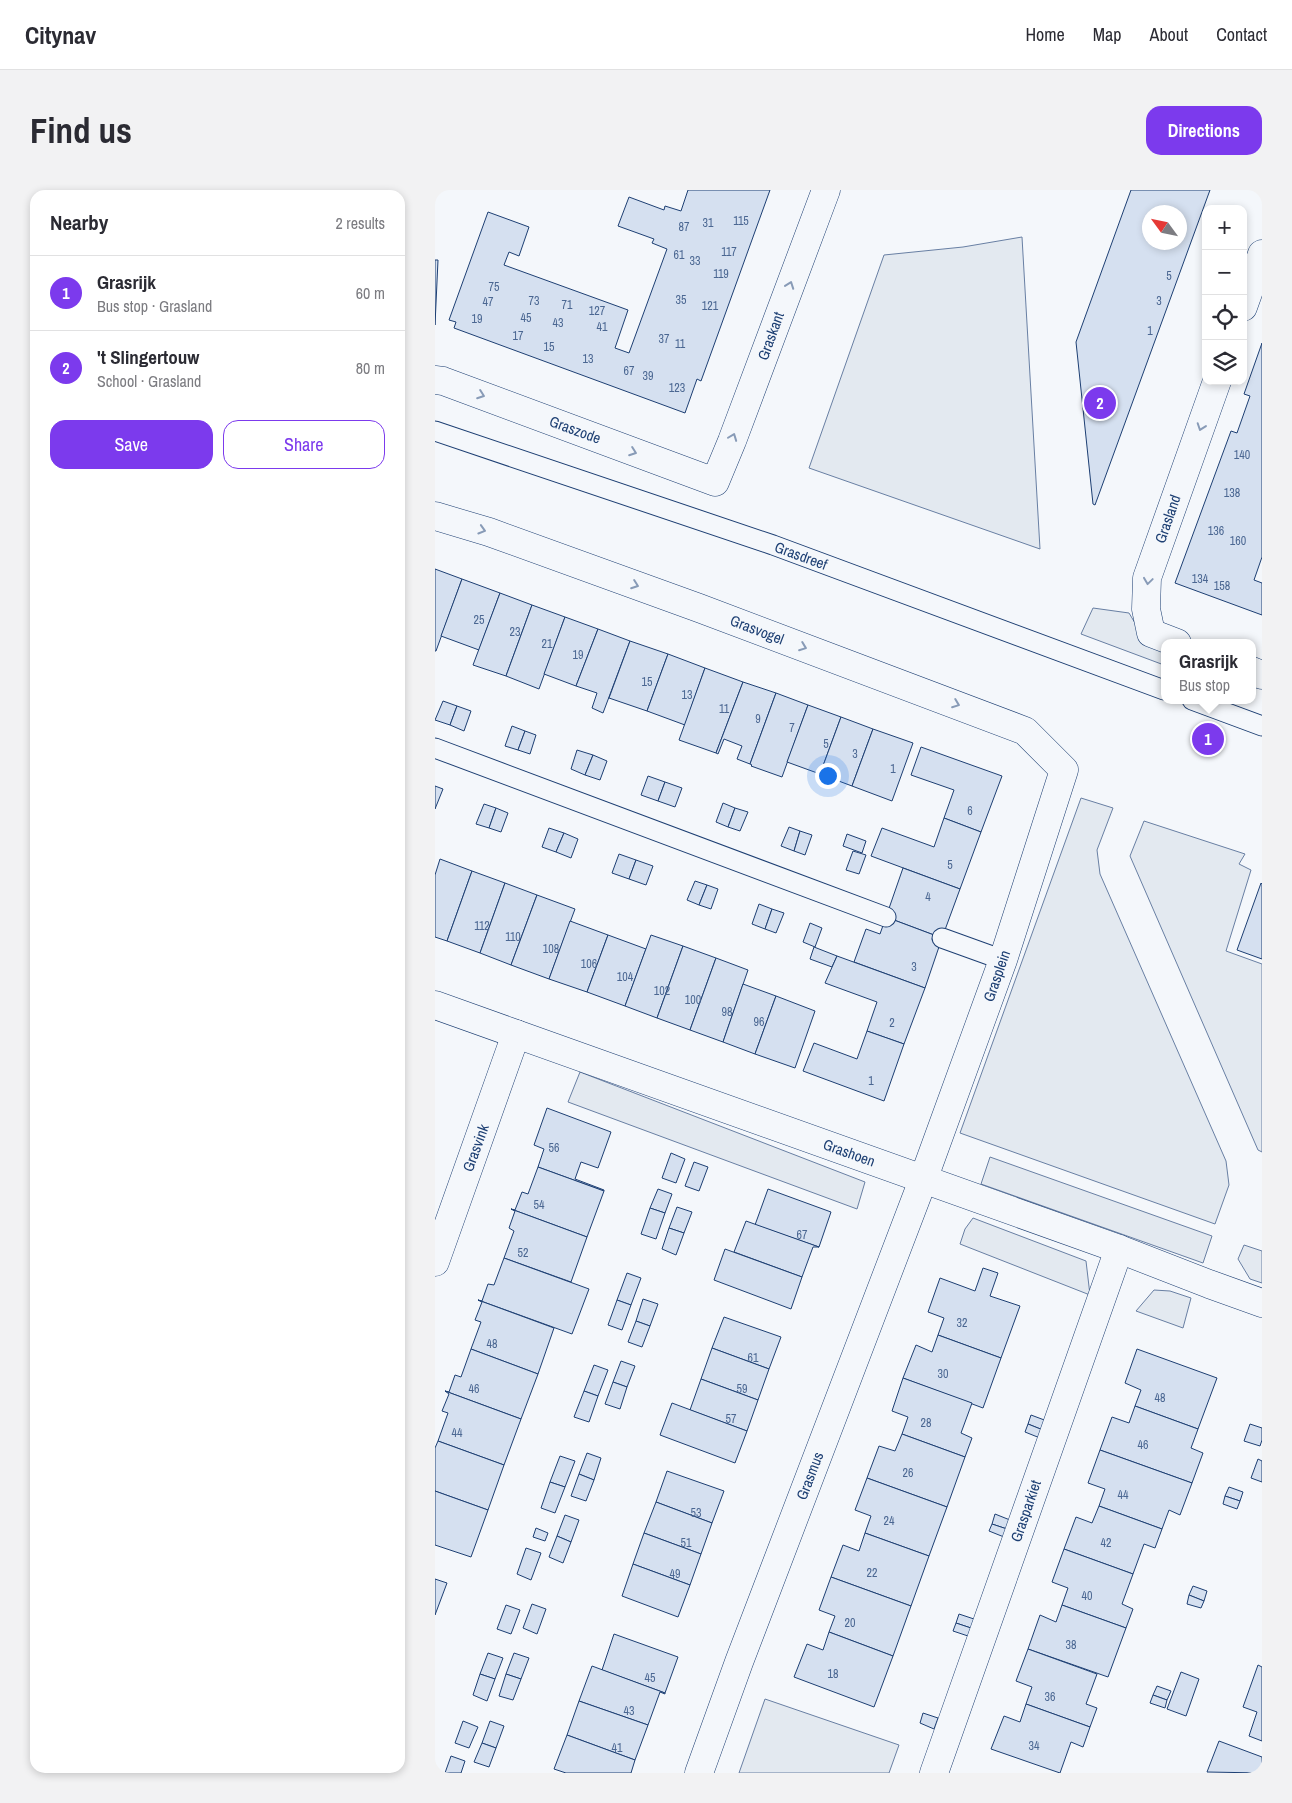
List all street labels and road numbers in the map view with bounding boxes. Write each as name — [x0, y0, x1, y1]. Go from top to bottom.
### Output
street label: Graskant — [752, 308, 789, 363]
street label: Graszode — [547, 411, 604, 449]
street label: Grasland — [1149, 492, 1186, 546]
street label: Grasdreef — [772, 536, 831, 575]
street label: Grasvogel — [727, 610, 787, 649]
street label: Grasplein — [978, 947, 1015, 1004]
street label: Grasvink — [457, 1120, 494, 1175]
street label: Grashoen — [820, 1133, 878, 1172]
street label: Grasmus — [791, 1449, 828, 1503]
street label: Grasparkiet — [1005, 1476, 1046, 1545]

